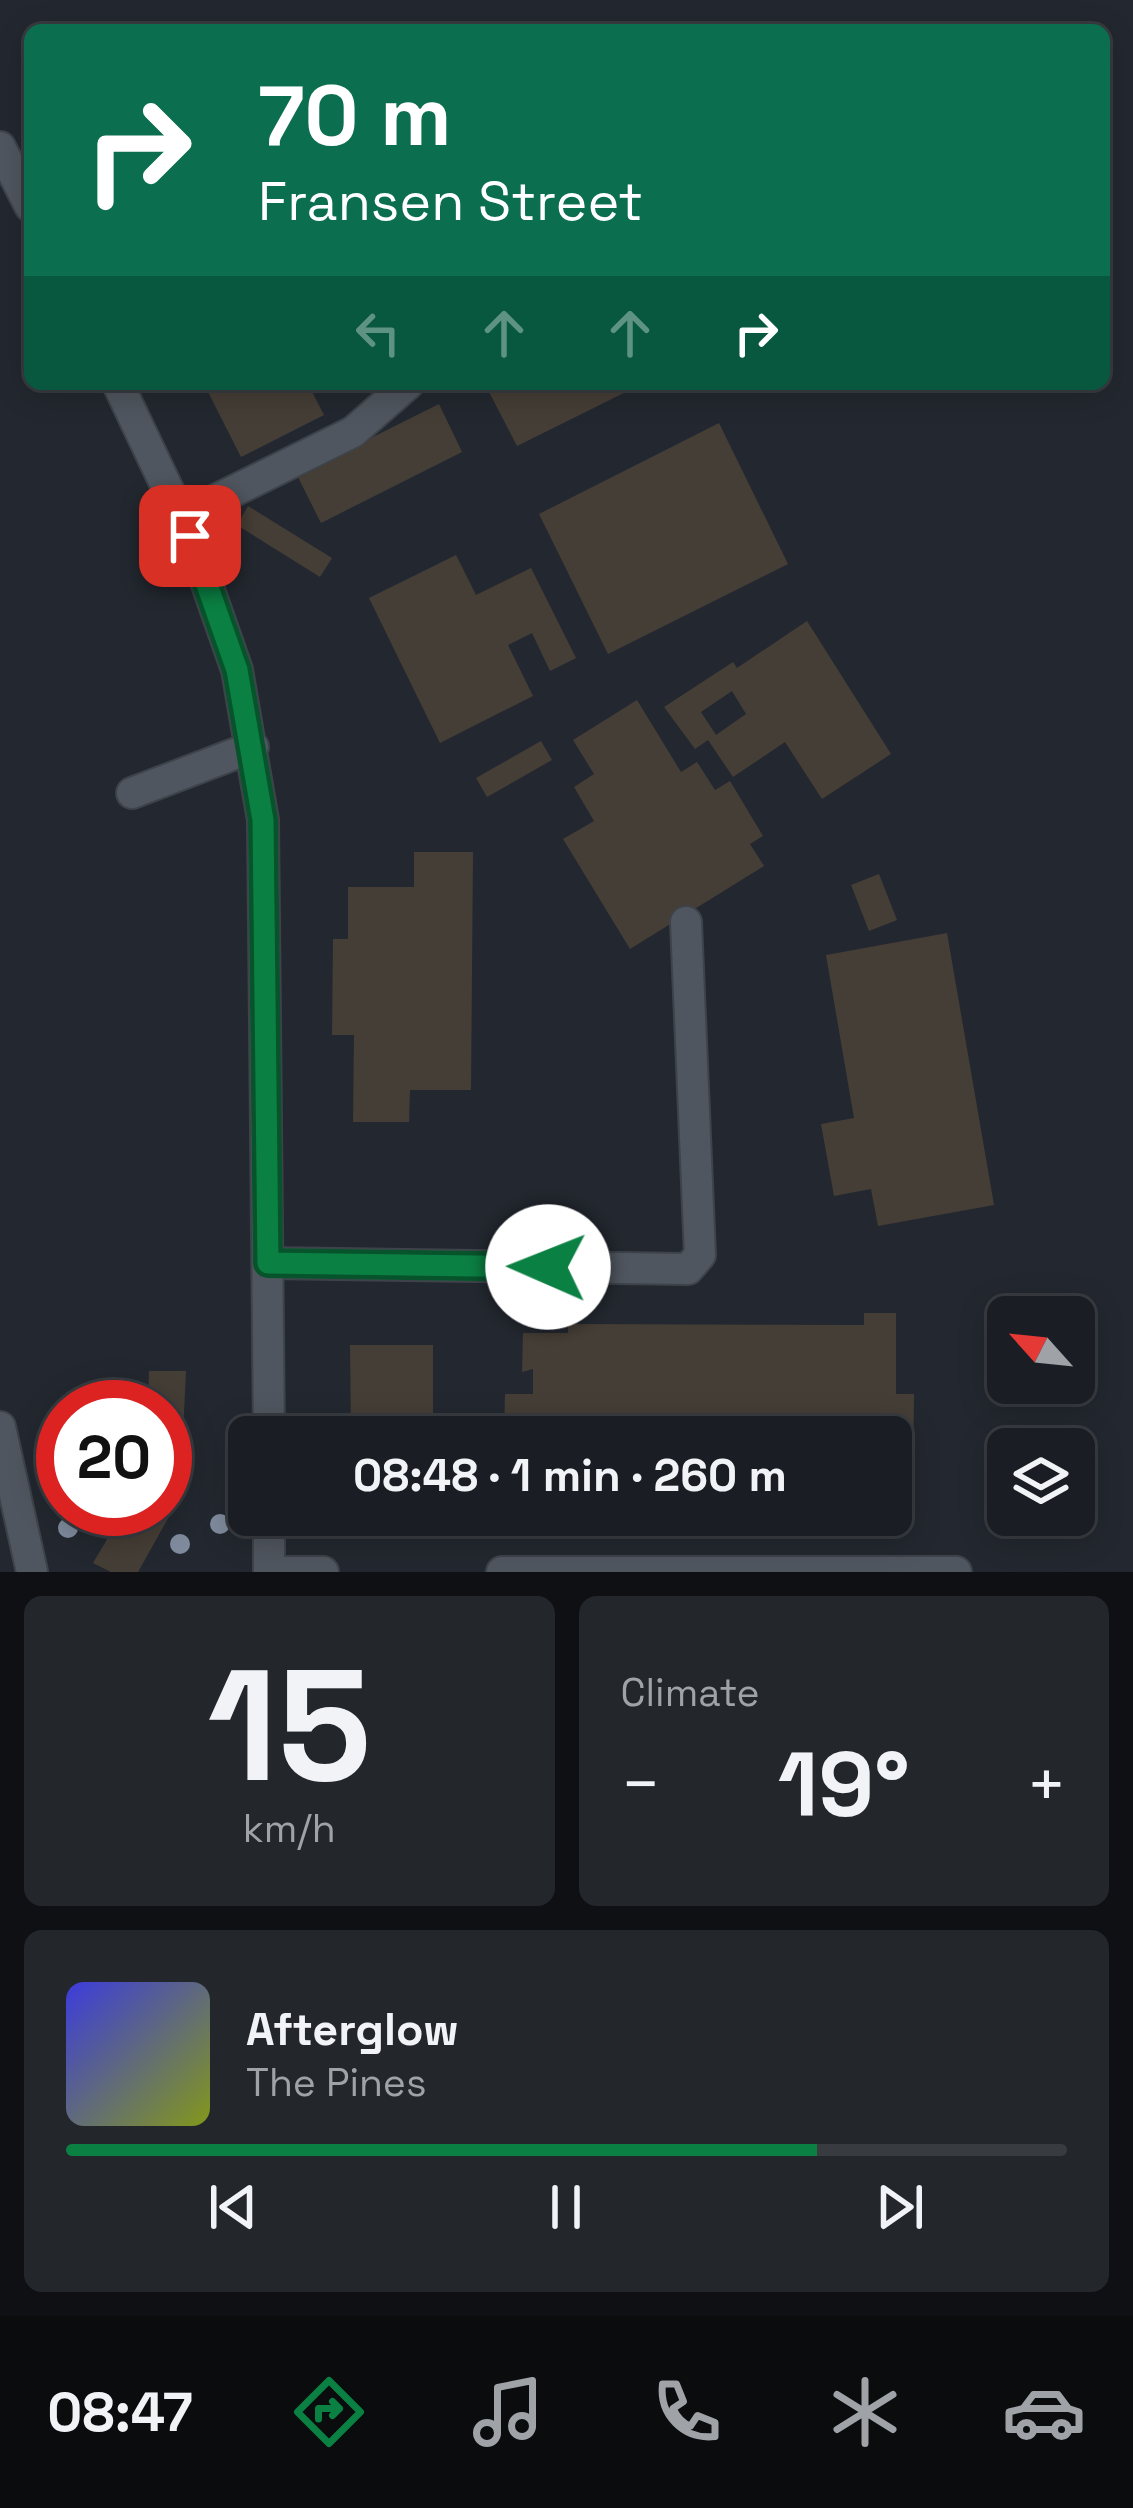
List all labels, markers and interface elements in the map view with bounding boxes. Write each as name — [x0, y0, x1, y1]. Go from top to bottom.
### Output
text: 70 m — [258, 62, 452, 170]
icon: right — [60, 72, 216, 228]
text: Fransen Street — [258, 167, 643, 236]
icon: left — [345, 300, 411, 366]
icon: ahead — [471, 300, 537, 366]
icon: ahead — [597, 300, 663, 366]
icon: right — [723, 300, 789, 366]
pin — [139, 485, 241, 587]
icon: arrive — [157, 503, 223, 569]
position arrow — [485, 1204, 611, 1330]
north arrow — [987, 1296, 1095, 1404]
map controls — [987, 1296, 1095, 1536]
speed limit sign: 20 — [36, 1380, 192, 1536]
button: layers — [987, 1428, 1095, 1536]
text: 08:48 · 1 min · 260 m — [353, 1447, 787, 1504]
text: 15 — [207, 1626, 371, 1826]
text: Climate — [621, 1668, 760, 1717]
text: 19° — [778, 1727, 910, 1842]
text: − — [621, 1742, 661, 1826]
text: + — [1026, 1742, 1067, 1826]
text: km/h — [243, 1804, 336, 1853]
text: Afterglow — [246, 2001, 459, 2058]
text: The Pines — [246, 2058, 427, 2107]
icon: previous — [200, 2174, 266, 2240]
icon: pause — [533, 2174, 599, 2240]
icon: next — [867, 2174, 933, 2240]
icon: directions — [287, 2370, 371, 2454]
icon: music — [466, 2370, 550, 2454]
icon: phone — [645, 2370, 729, 2454]
icon: climate — [823, 2370, 907, 2454]
icon: car — [1002, 2370, 1086, 2454]
text: 08:47 — [47, 2378, 193, 2447]

